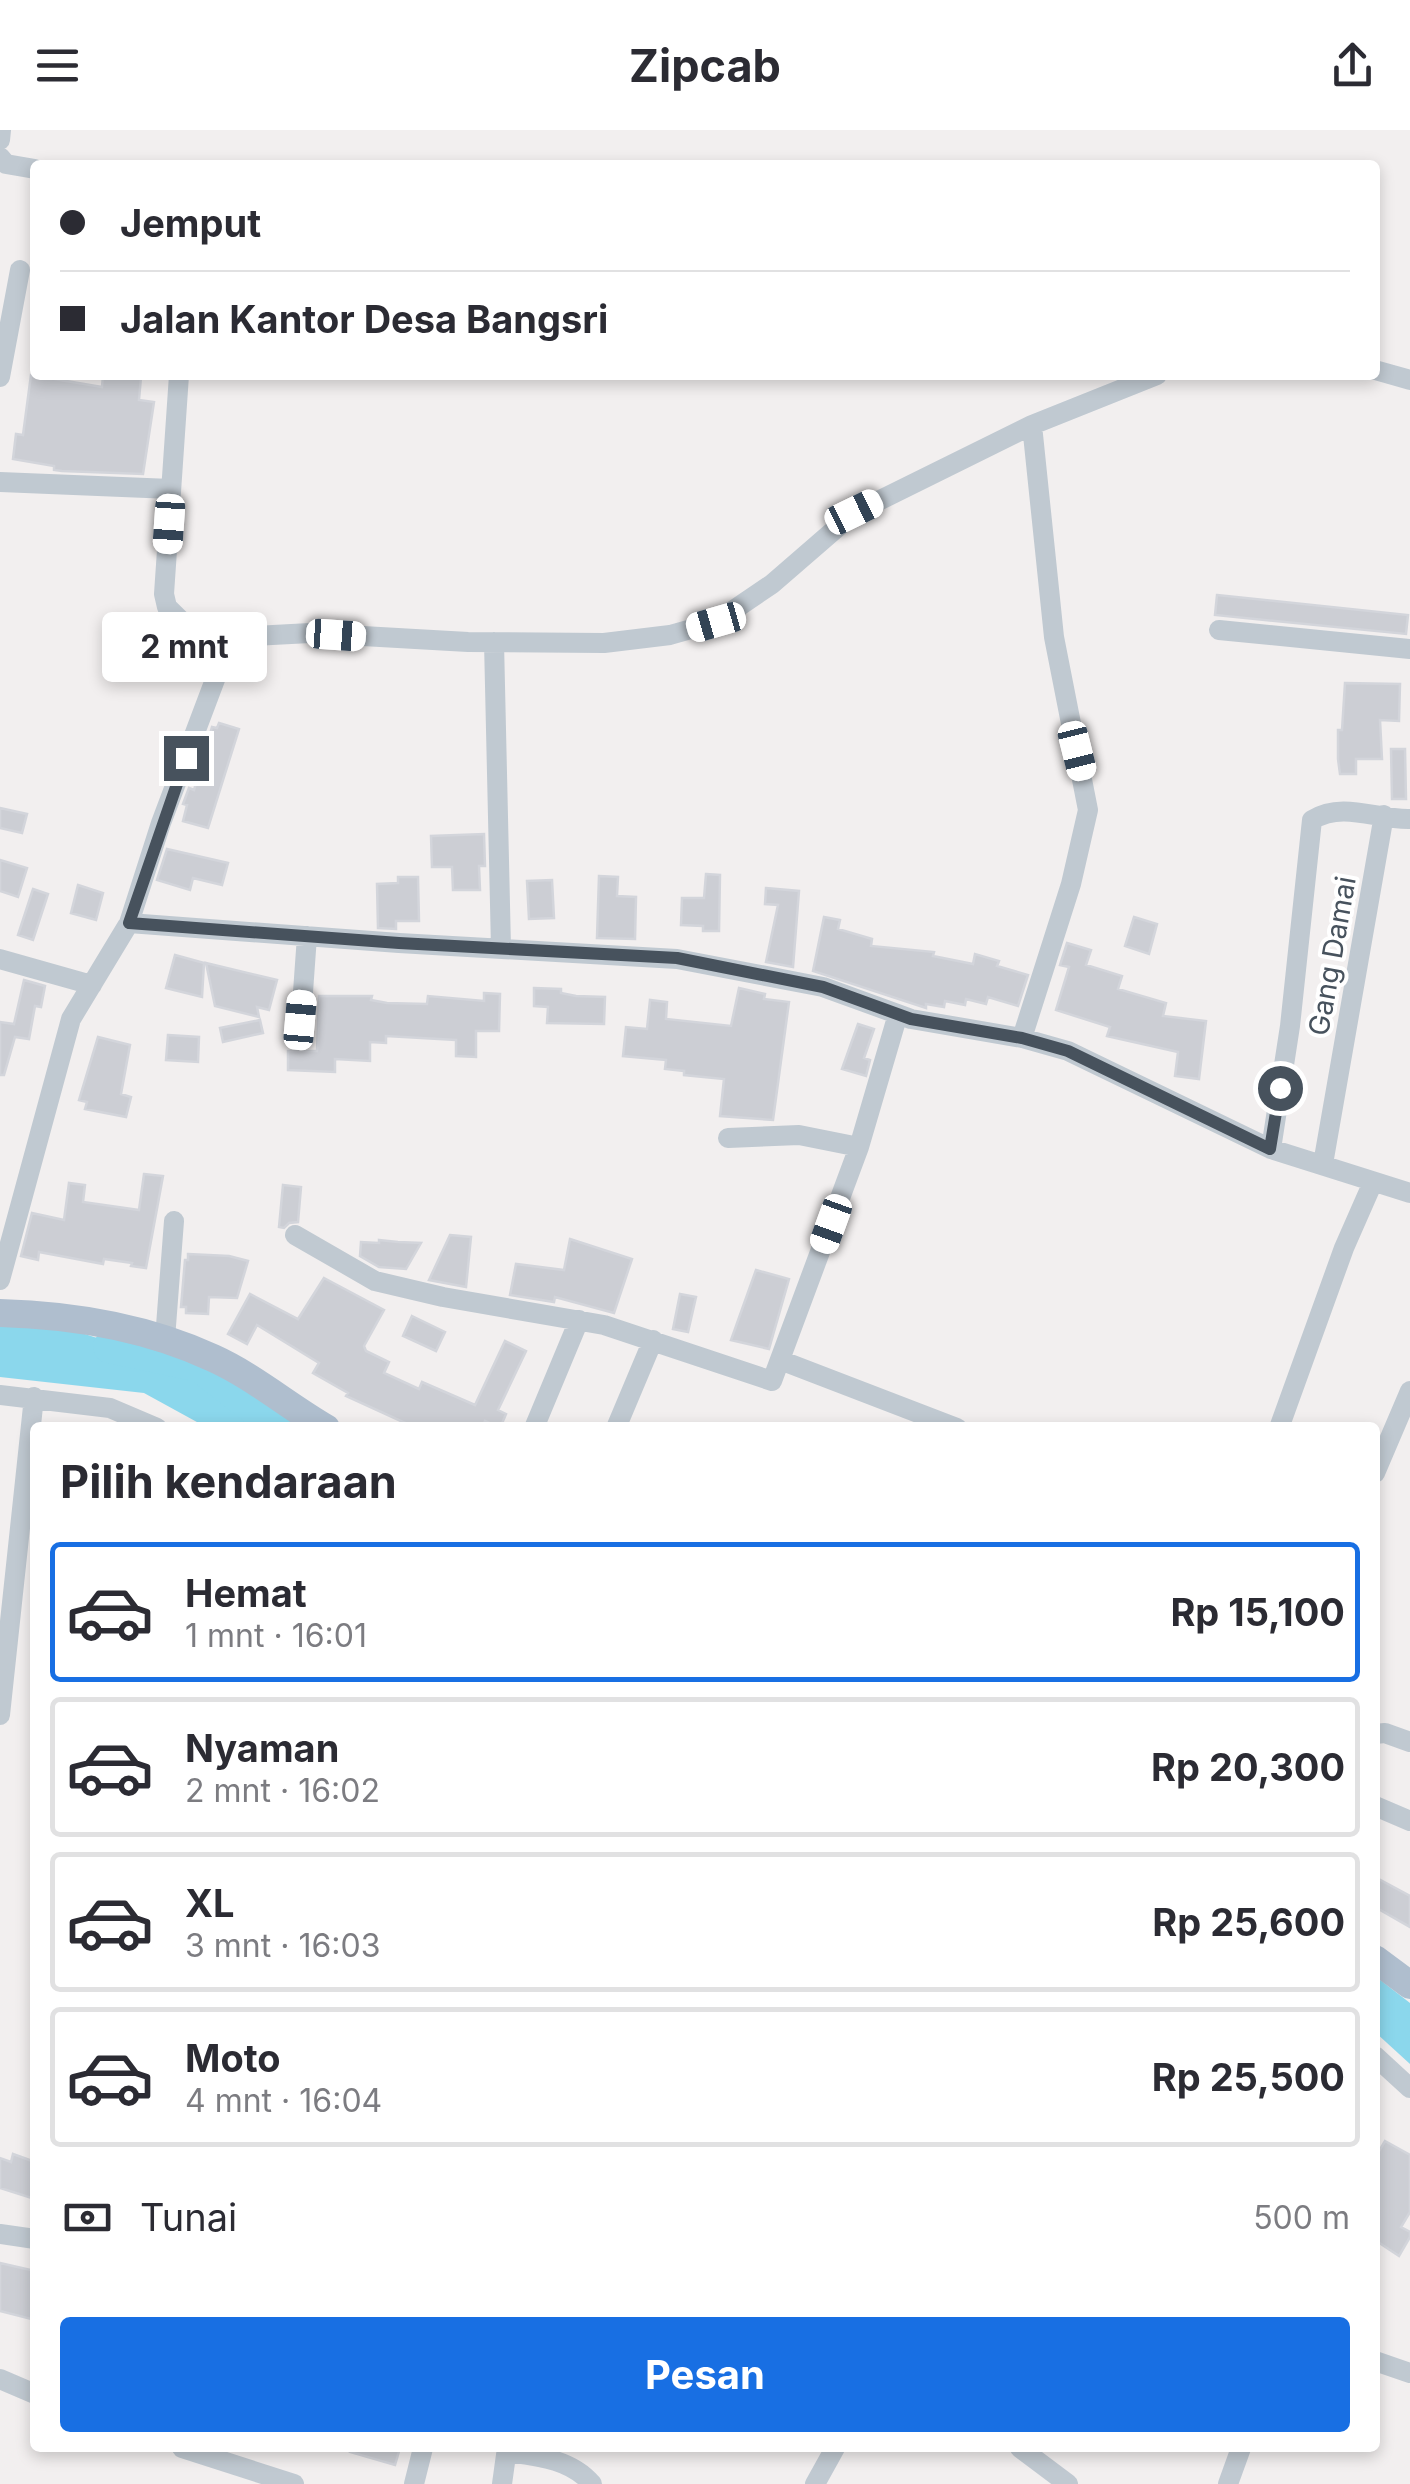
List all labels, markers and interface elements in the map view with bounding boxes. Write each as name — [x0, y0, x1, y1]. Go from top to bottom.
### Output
icon: menu — [30, 38, 85, 93]
text: Zipcab — [629, 38, 781, 93]
icon: share — [1325, 38, 1380, 93]
text: Jemput — [120, 200, 261, 246]
text: Jalan Kantor Desa Bangsri — [120, 296, 608, 342]
car — [820, 485, 888, 539]
car — [152, 493, 186, 555]
car — [683, 599, 749, 645]
callout: 2 mnt — [104, 613, 268, 683]
car — [305, 618, 367, 652]
text: 2 mnt — [140, 627, 229, 666]
car — [1055, 718, 1099, 784]
route end — [164, 736, 209, 781]
street label: Gang Damai — [1301, 874, 1363, 1038]
car — [282, 989, 318, 1051]
route start — [1258, 1066, 1303, 1111]
car — [807, 1191, 855, 1257]
text: Pilih kendaraan — [60, 1454, 397, 1509]
icon: car — [65, 1567, 155, 1657]
text: Hemat — [185, 1570, 307, 1616]
text: Rp 15,100 — [1170, 1589, 1345, 1635]
text: 1 mnt · 16:01 — [185, 1616, 367, 1655]
icon: car — [65, 1722, 155, 1812]
text: Nyaman — [185, 1725, 339, 1771]
text: Rp 20,300 — [1151, 1744, 1345, 1790]
text: 2 mnt · 16:02 — [185, 1771, 380, 1810]
icon: car — [65, 1877, 155, 1967]
text: XL — [185, 1880, 235, 1926]
text: Rp 25,600 — [1152, 1899, 1345, 1945]
text: 3 mnt · 16:03 — [185, 1926, 380, 1965]
icon: car — [65, 2032, 155, 2122]
text: Moto — [185, 2035, 281, 2081]
text: Rp 25,500 — [1152, 2054, 1345, 2100]
text: 4 mnt · 16:04 — [185, 2081, 382, 2120]
icon: cash — [60, 2190, 115, 2245]
text: Tunai — [140, 2194, 237, 2240]
text: 500 m — [1253, 2198, 1350, 2237]
button: Pesan — [60, 2317, 1350, 2432]

